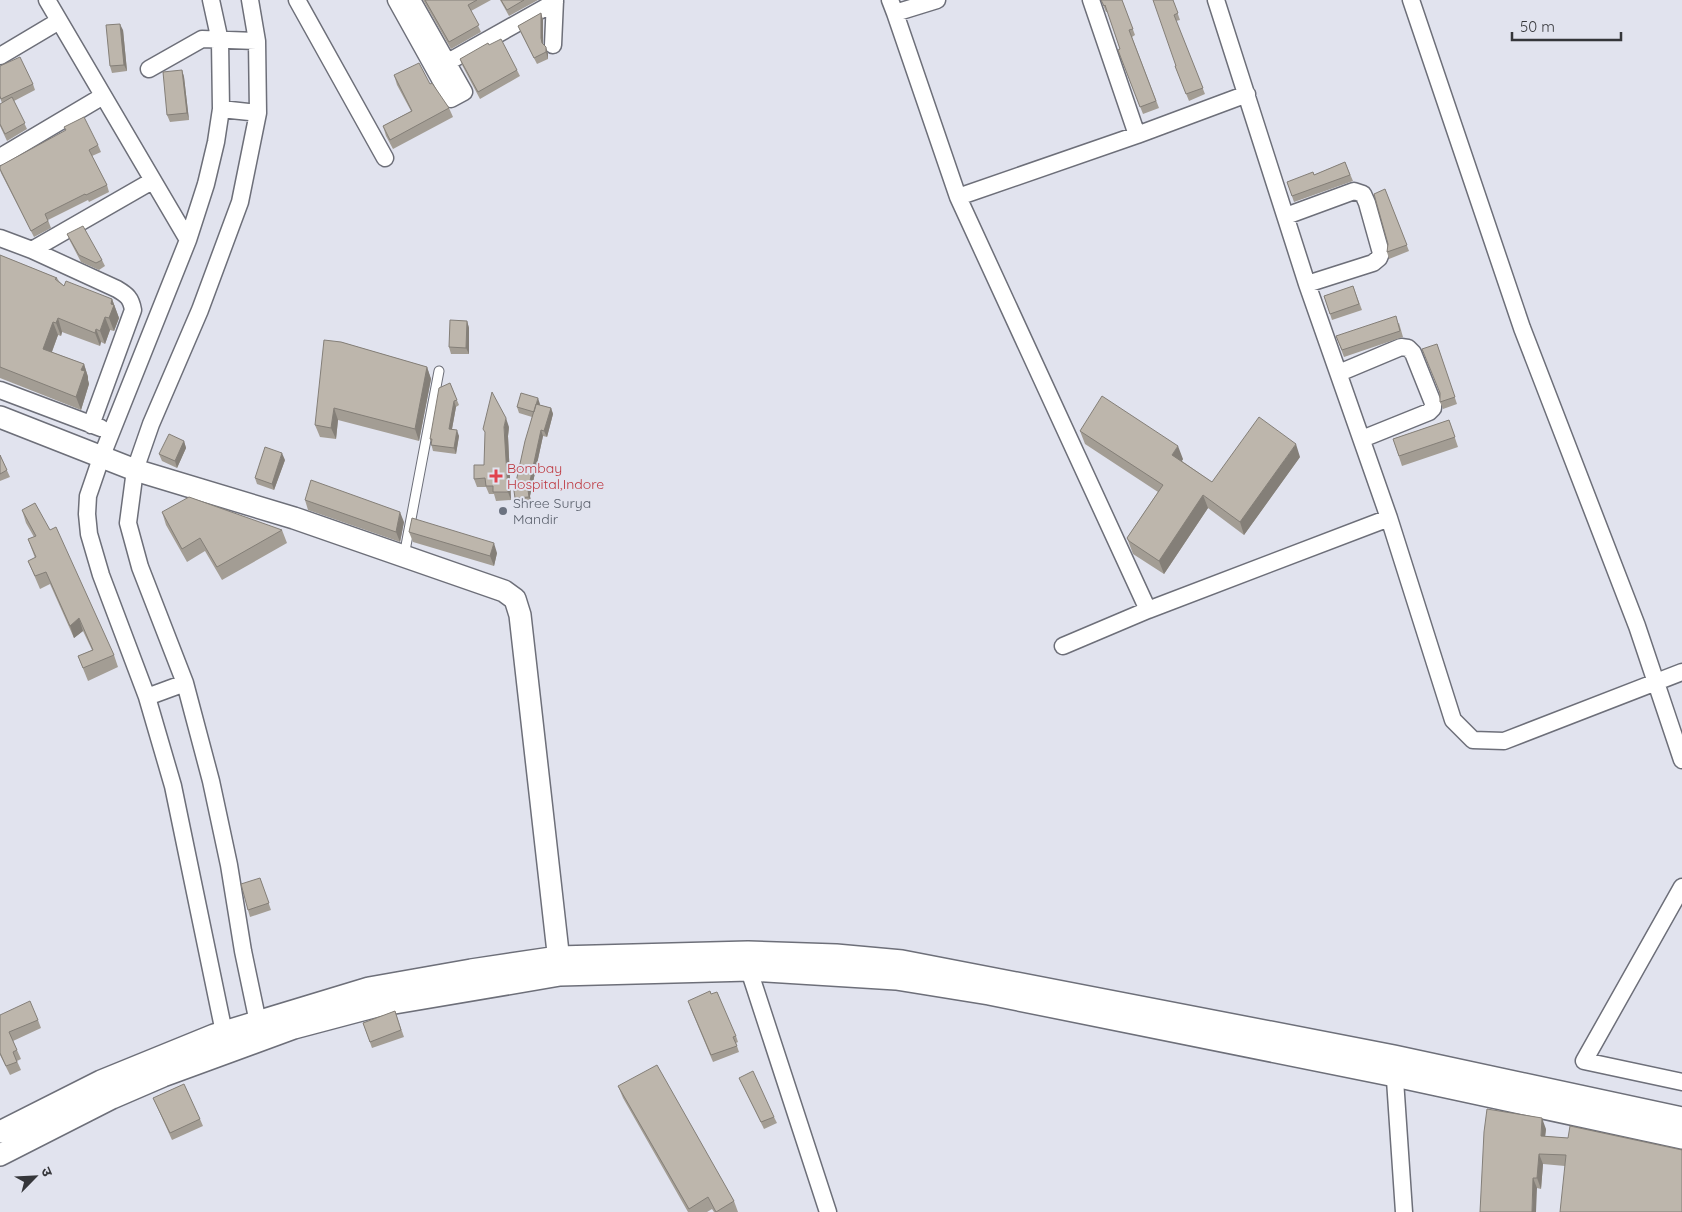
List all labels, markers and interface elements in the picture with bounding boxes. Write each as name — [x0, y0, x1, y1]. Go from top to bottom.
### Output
scale bar — [1512, 10, 1621, 42]
text: 50 m — [1520, 17, 1555, 36]
place label: Bombay Hospital,Indore — [507, 459, 604, 493]
marker: Bombay Hospital,Indore — [489, 469, 503, 483]
place label: Shree Surya Mandir — [513, 494, 591, 528]
marker: Shree Surya Mandir — [497, 505, 509, 517]
north arrow — [10, 1152, 60, 1202]
text: उ — [37, 1164, 57, 1180]

